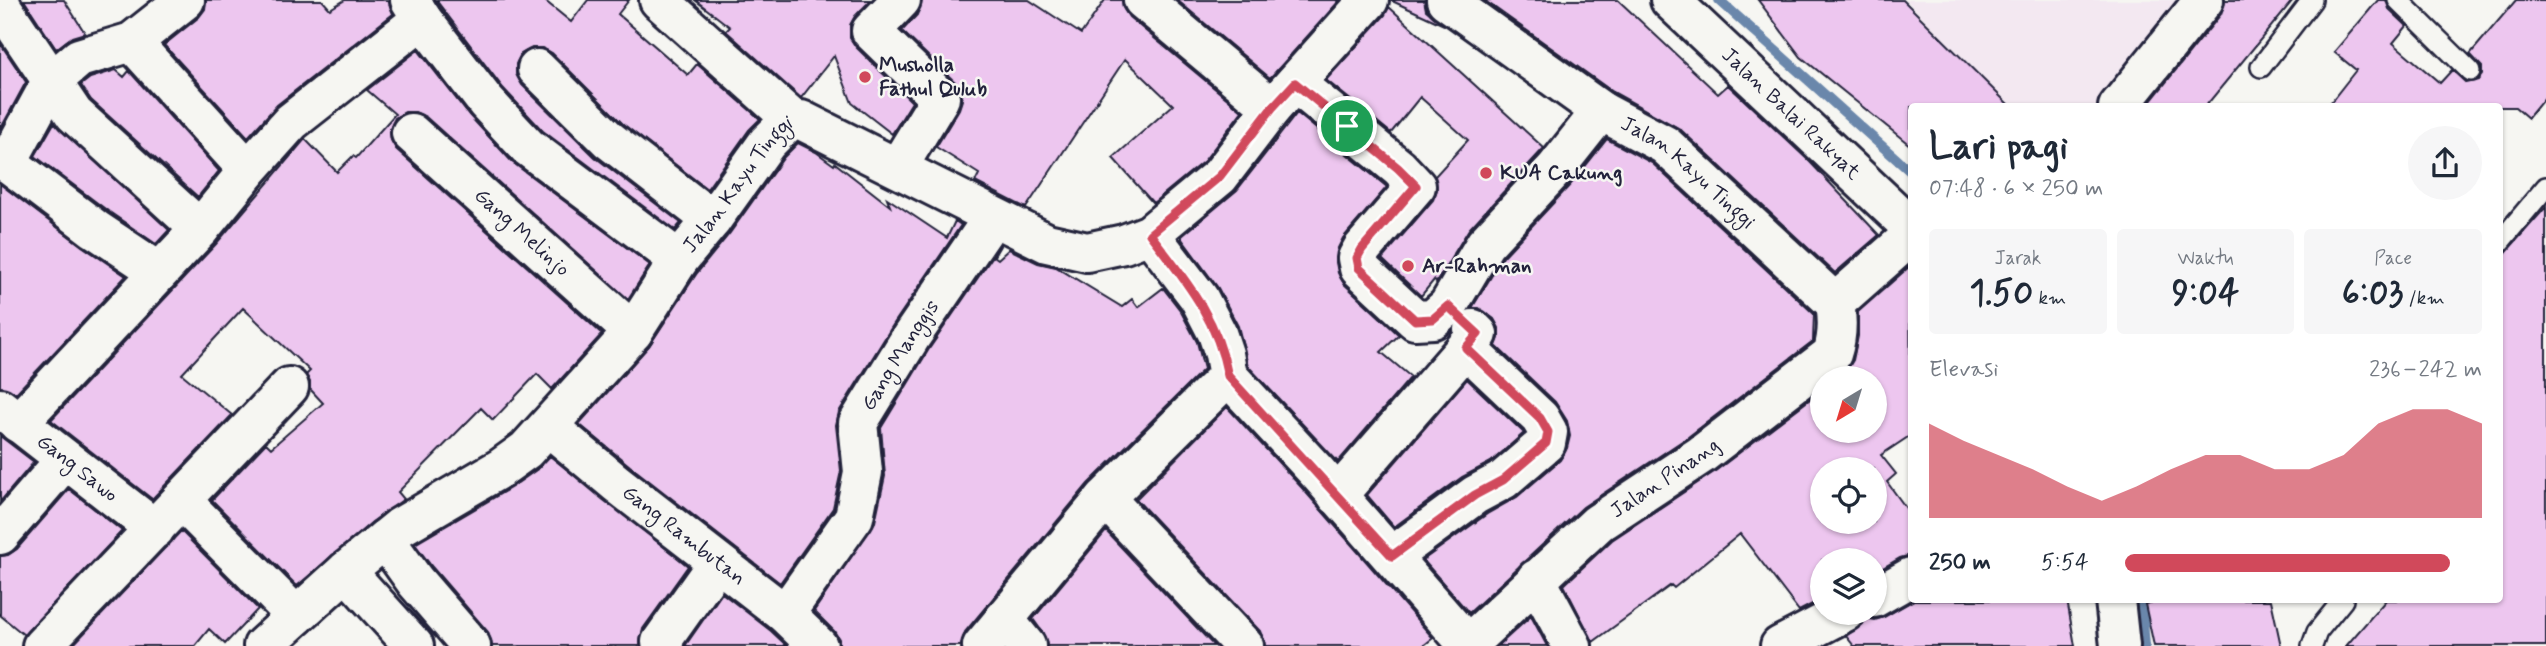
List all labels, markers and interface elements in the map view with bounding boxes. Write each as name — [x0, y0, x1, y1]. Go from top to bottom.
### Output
street label: Jalan Balai Rakyat — [1715, 41, 1867, 187]
place label: Musholla Fathul Qulub — [879, 51, 987, 103]
marker: Musholla Fathul Qulub — [857, 69, 873, 85]
pin — [1317, 96, 1377, 156]
icon: arrive — [1328, 107, 1366, 145]
street label: Jalan Kayu Tinggi — [676, 108, 797, 259]
street label: Jalan Kayu Tinggi — [1616, 110, 1761, 236]
text: Lari pagi — [1929, 123, 2068, 172]
button: share — [2408, 126, 2482, 200]
place label: KUA Cakung — [1500, 159, 1622, 187]
marker: KUA Cakung — [1478, 165, 1494, 181]
text: 07:48 · 6 × 250 m — [1929, 174, 2103, 204]
street label: Gang Melinjo — [468, 182, 576, 283]
text: Jarak — [1994, 246, 2041, 271]
text: Waktu — [2177, 246, 2234, 271]
text: Pace — [2374, 246, 2412, 271]
place label: Ar-Rahman — [1422, 252, 1532, 280]
marker: Ar-Rahman — [1400, 258, 1416, 274]
text: 1.50 — [1969, 271, 2033, 317]
text: 9:04 — [2172, 271, 2239, 317]
text: 6:03 — [2342, 271, 2403, 317]
text: km — [2033, 286, 2066, 311]
text: /km — [2403, 286, 2445, 311]
street label: Gang Manggis — [855, 294, 946, 416]
text: Elevasi — [1929, 355, 1998, 385]
text: 236–242 m — [2369, 355, 2482, 385]
north arrow — [1810, 366, 1886, 443]
map controls — [1810, 366, 1887, 625]
street label: Gang Sawo — [31, 428, 124, 509]
street label: Jalan Pinang — [1605, 432, 1726, 525]
button: locate — [1810, 457, 1887, 534]
street label: Gang Rambutan — [616, 479, 751, 592]
button: layers — [1810, 548, 1887, 625]
text: 250 m — [1929, 548, 1991, 578]
text: 5:54 — [2041, 548, 2089, 578]

